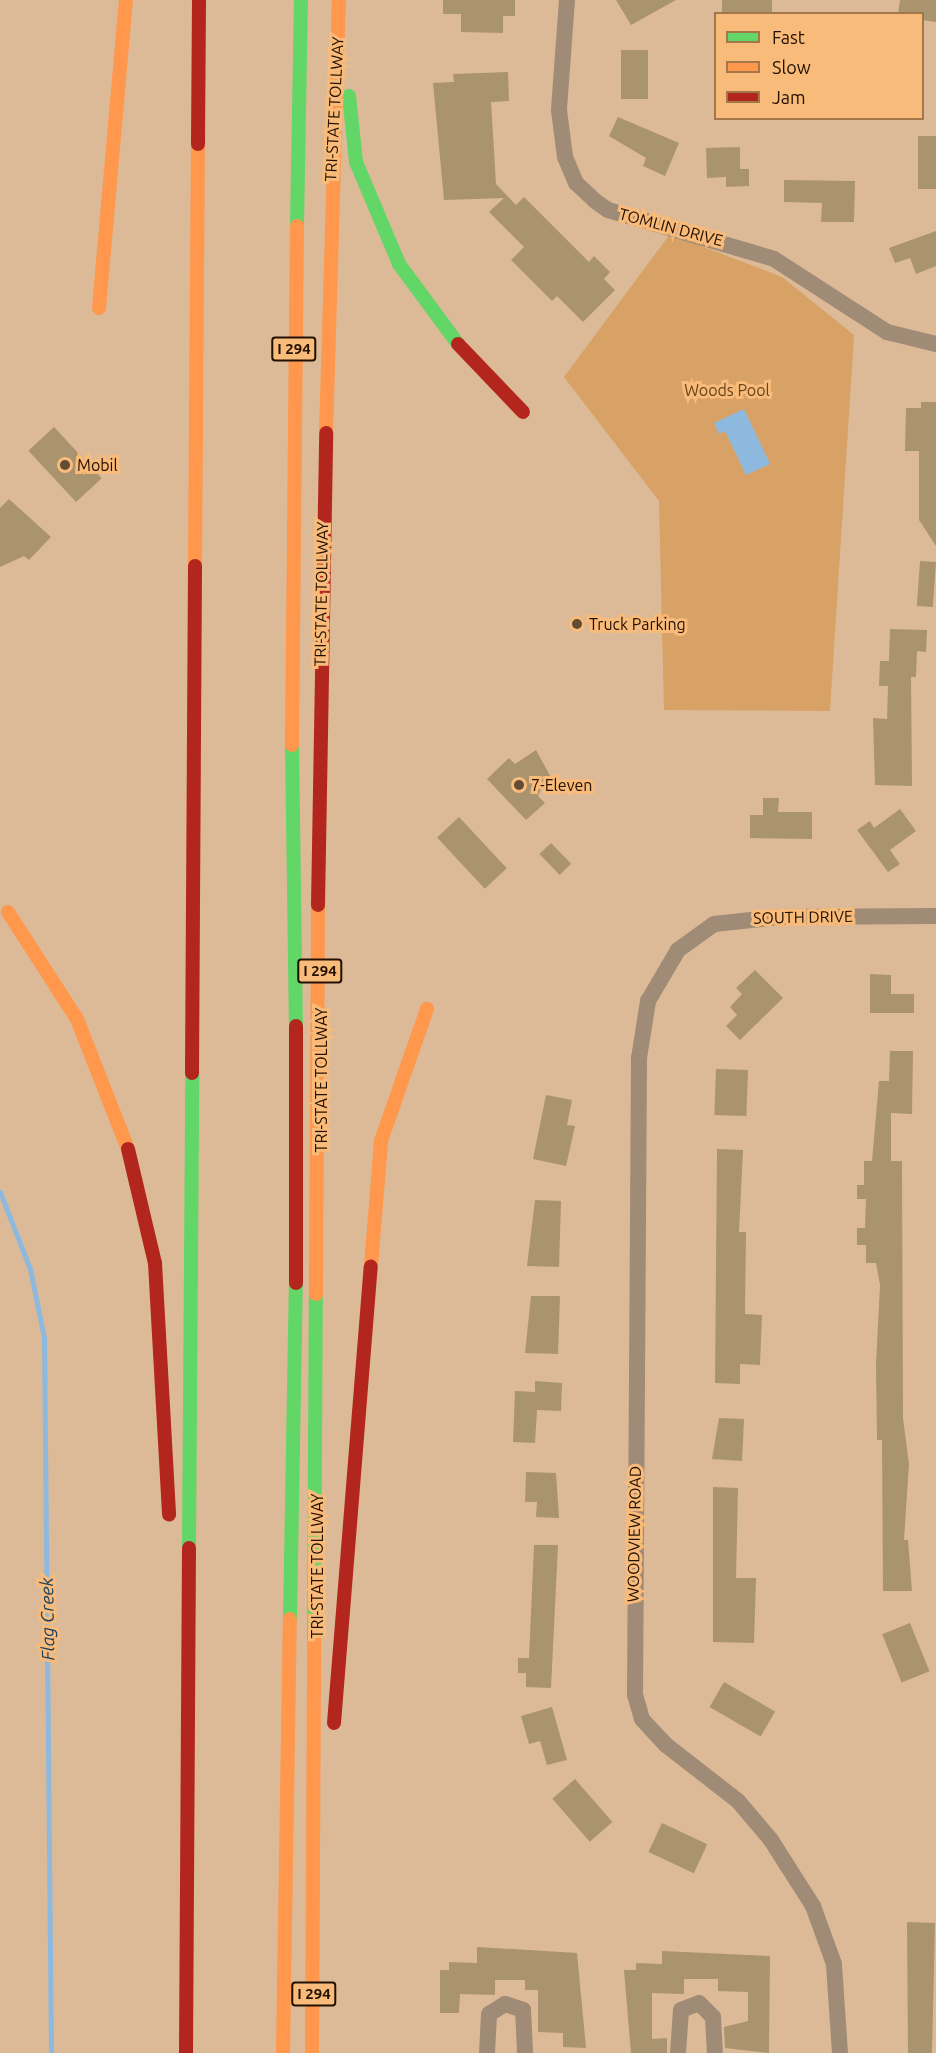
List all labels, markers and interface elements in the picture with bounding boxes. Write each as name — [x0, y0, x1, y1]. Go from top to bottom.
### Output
legend — [714, 12, 924, 120]
text: Fast — [772, 27, 805, 47]
street label: TRI-STATE TOLLWAY — [321, 36, 347, 182]
text: Slow — [772, 57, 811, 77]
text: Jam — [772, 87, 806, 107]
street label: TOMLIN DRIVE — [617, 204, 725, 250]
road number: I 294 — [270, 337, 318, 361]
park label: Woods Pool — [684, 380, 770, 400]
place label: Mobil — [77, 455, 118, 475]
marker: Mobil — [58, 458, 72, 472]
street label: TRI-STATE TOLLWAY — [310, 521, 332, 667]
place label: Truck Parking — [589, 614, 686, 634]
marker: Truck Parking — [570, 617, 584, 631]
place label: 7-Eleven — [531, 775, 592, 795]
marker: 7-Eleven — [512, 778, 526, 792]
street label: SOUTH DRIVE — [753, 907, 853, 927]
road number: I 294 — [296, 959, 344, 983]
street label: TRI-STATE TOLLWAY — [311, 1008, 331, 1152]
street label: WOODVIEW ROAD — [623, 1466, 645, 1602]
street label: TRI-STATE TOLLWAY — [307, 1494, 327, 1638]
water label: Flag Creek — [35, 1577, 59, 1661]
road number: I 294 — [290, 1982, 338, 2006]

